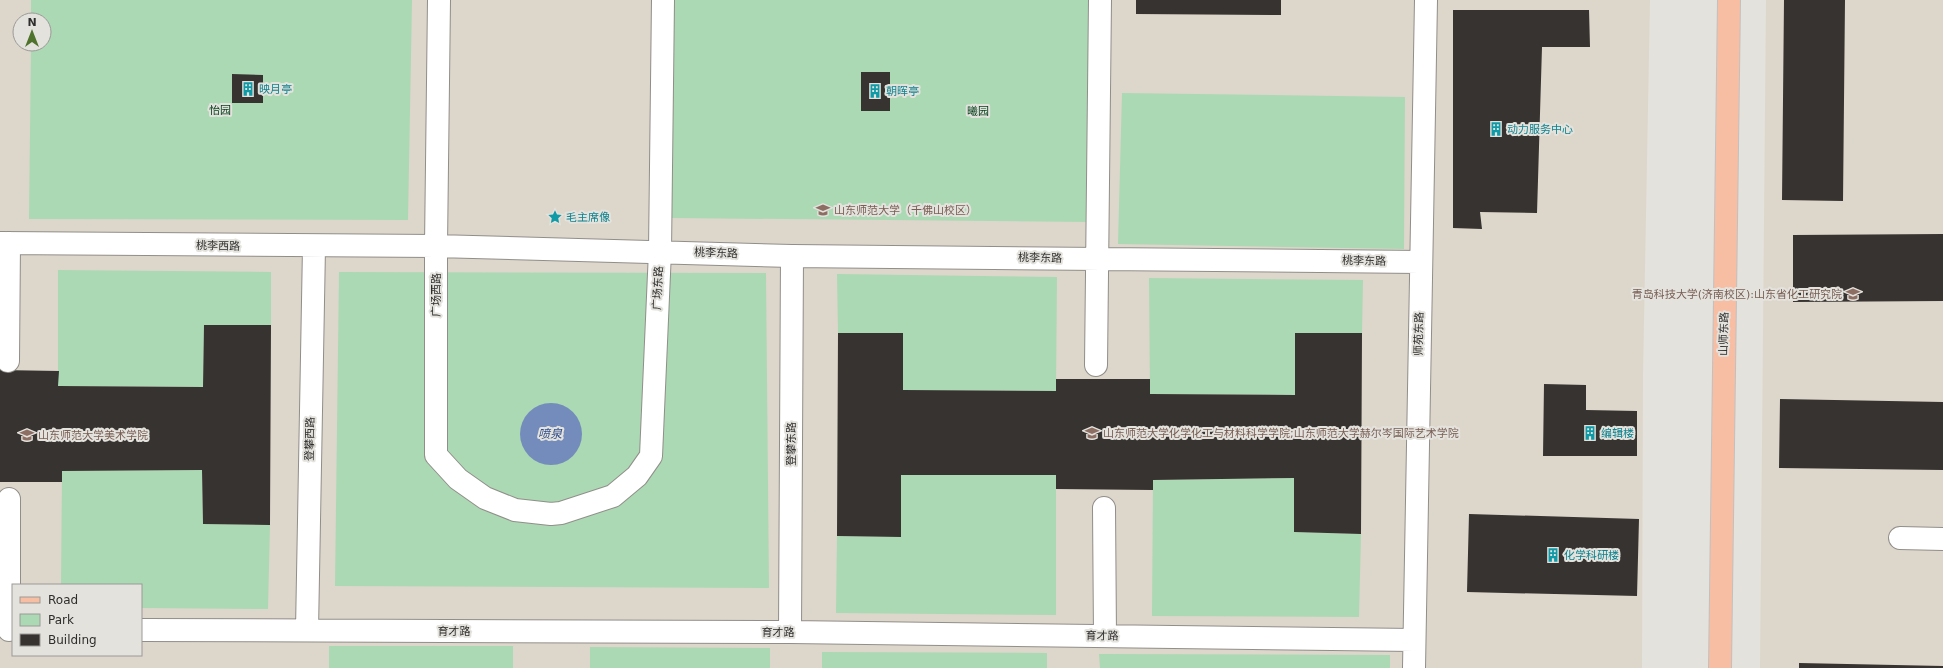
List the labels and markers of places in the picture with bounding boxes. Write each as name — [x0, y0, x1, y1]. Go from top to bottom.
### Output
building icon: 映月亭 — [240, 81, 256, 97]
place label: 映月亭 — [259, 83, 292, 96]
building icon: 朝晖亭 — [867, 83, 883, 99]
place label: 朝晖亭 — [886, 85, 919, 98]
building icon: 动力服务中心 — [1488, 121, 1504, 137]
place label: 动力服务中心 — [1507, 123, 1573, 136]
school or university icon: 山东师范大学（千佛山校区） — [815, 202, 831, 218]
place label: 山东师范大学（千佛山校区） — [834, 204, 977, 217]
place icon: 毛主席像 — [547, 209, 563, 225]
place label: 毛主席像 — [566, 211, 610, 224]
school or university icon: 青岛科技大学(济南校区):山东省化工研究院 — [1845, 286, 1861, 302]
place label: 青岛科技大学(济南校区):山东省化工研究院 — [1632, 288, 1842, 301]
school or university icon: 山东师范大学化学化工与材料科学学院;山东师范大学赫尔岑国际艺术学院 — [1084, 425, 1100, 441]
building icon: 编辑楼 — [1582, 425, 1598, 441]
school or university icon: 山东师范大学美术学院 — [19, 427, 35, 443]
place label: 山东师范大学化学化工与材料科学学院;山东师范大学赫尔岑国际艺术学院 — [1103, 427, 1459, 440]
place label: 编辑楼 — [1601, 427, 1634, 440]
place label: 山东师范大学美术学院 — [38, 429, 148, 442]
building icon: 化学科研楼 — [1545, 547, 1561, 563]
place label: 化学科研楼 — [1564, 549, 1619, 562]

